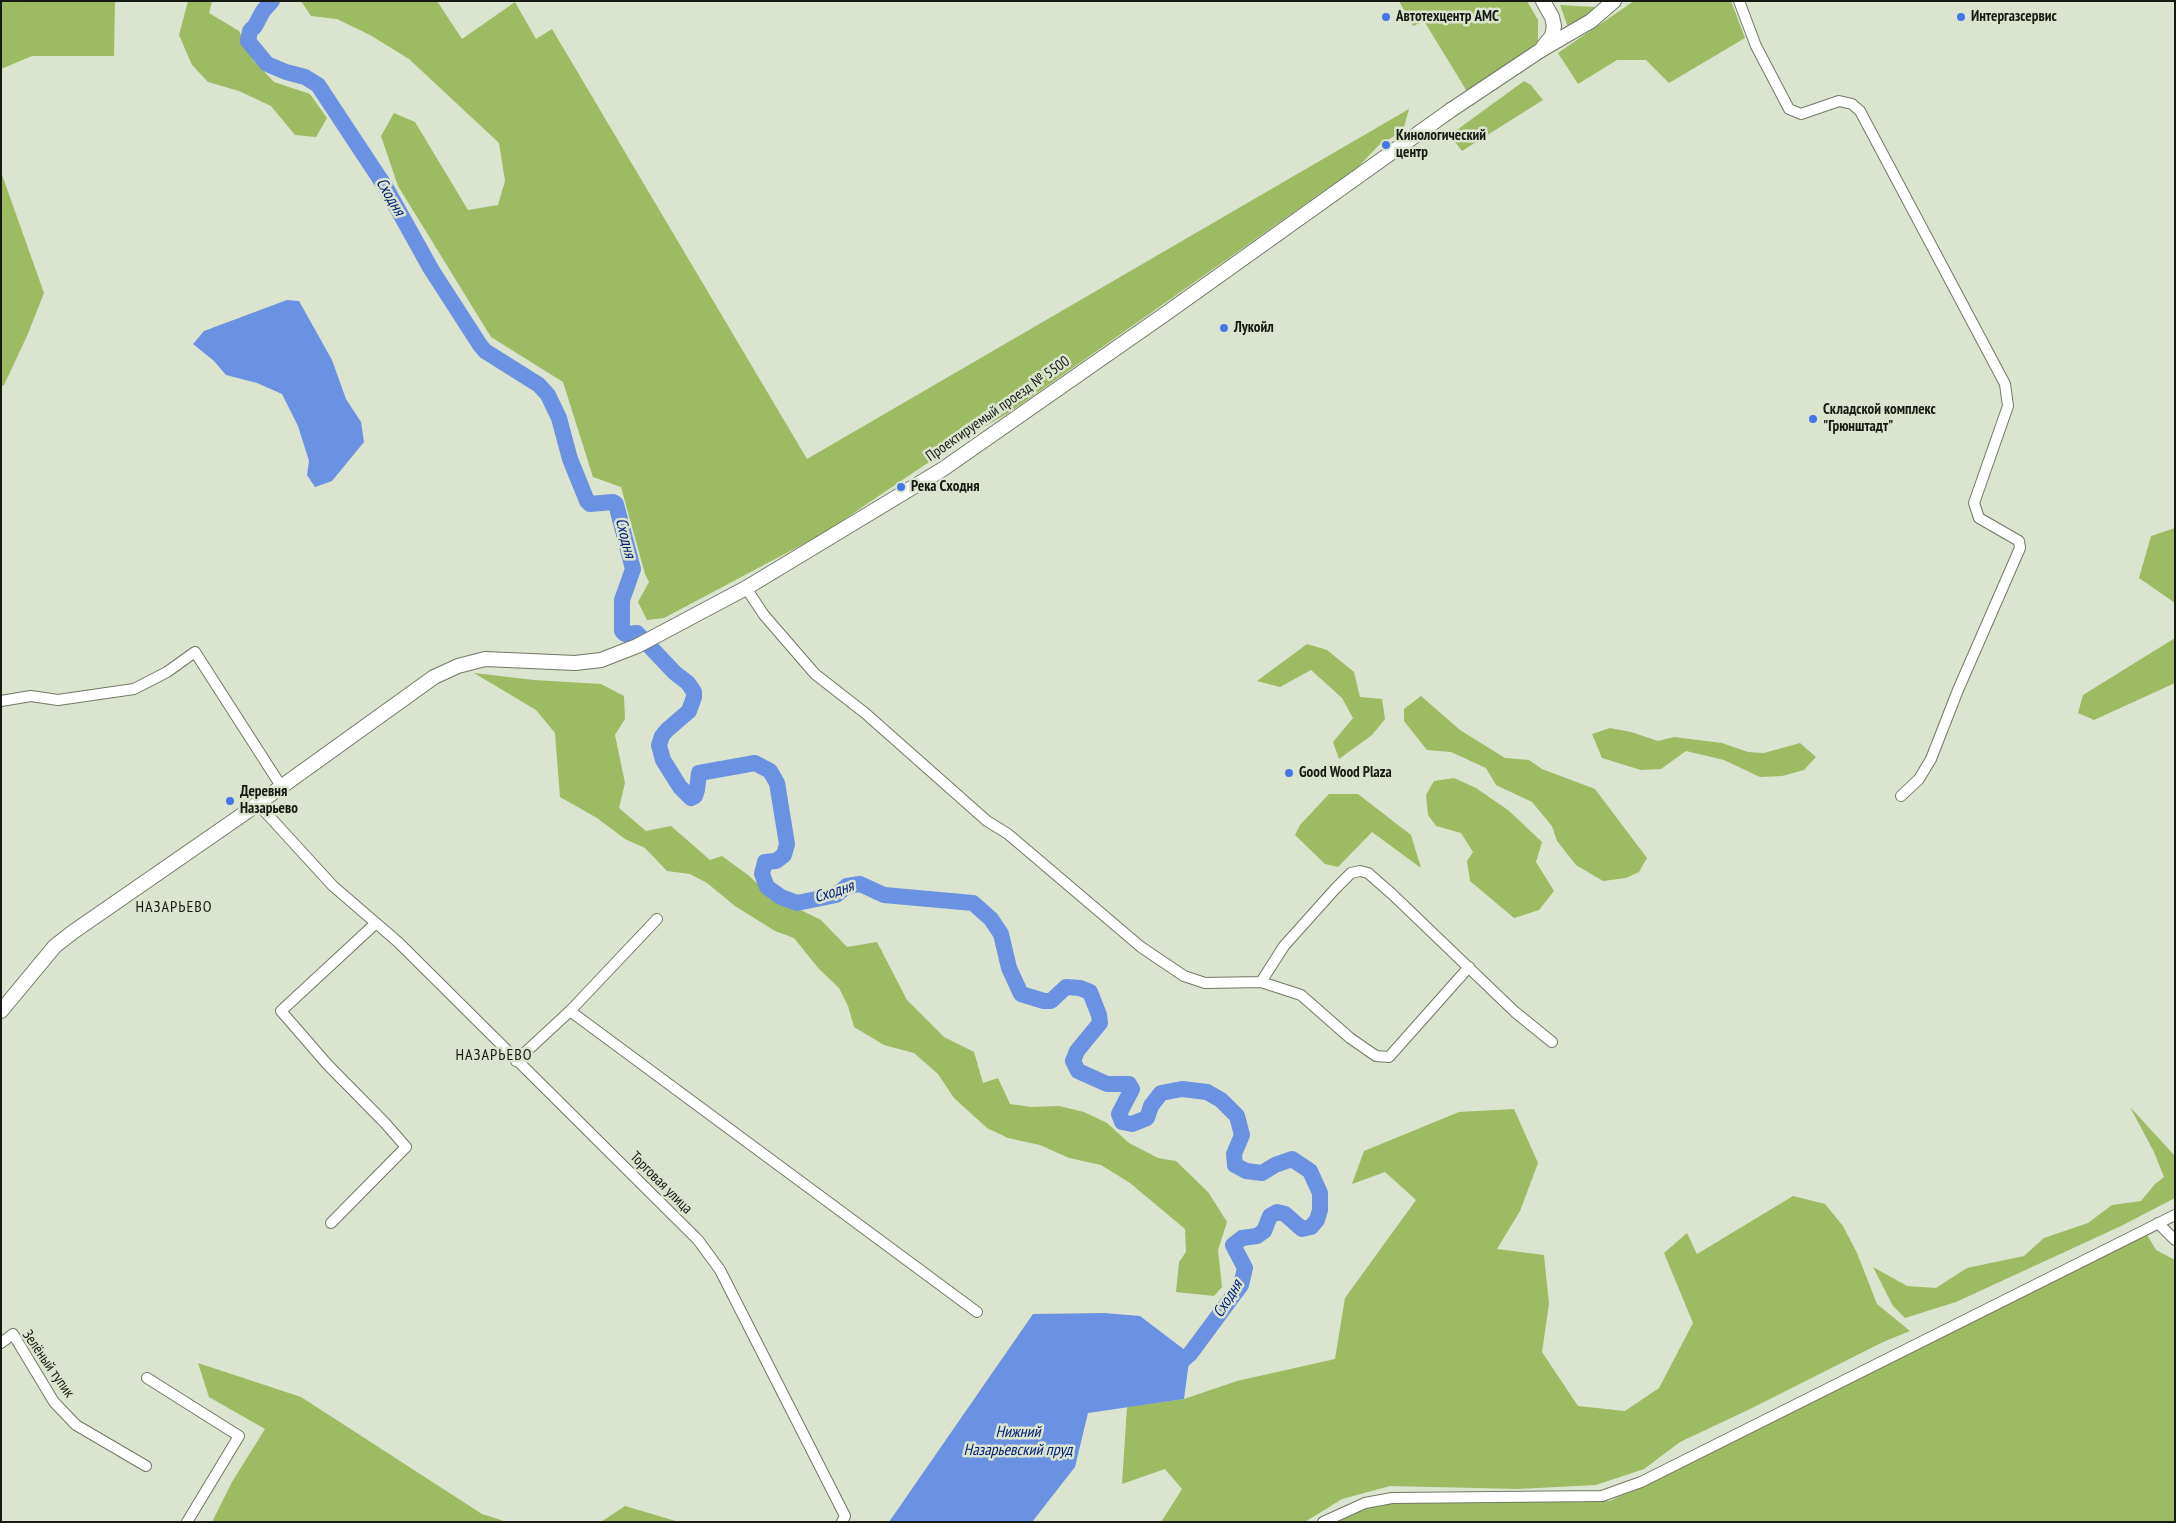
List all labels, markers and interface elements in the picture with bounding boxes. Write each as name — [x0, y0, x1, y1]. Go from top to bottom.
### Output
place label: Автотехцентр АМС — [1396, 8, 1499, 26]
place label: Интергазсервис — [1971, 8, 2057, 26]
marker: Автотехцентр АМС — [1380, 11, 1392, 23]
marker: Интергазсервис — [1955, 11, 1967, 23]
place label: Кинологический центр — [1396, 127, 1486, 162]
marker: Кинологический центр — [1380, 139, 1392, 151]
water label: Сходня — [371, 175, 409, 219]
place label: Лукойл — [1234, 319, 1274, 337]
marker: Лукойл — [1218, 322, 1230, 334]
street label: Проектируемый проезд № 5500 — [923, 352, 1073, 466]
place label: Складской комплекс "Грюнштадт" — [1823, 401, 1936, 436]
marker: Складской комплекс "Грюнштадт" — [1807, 413, 1819, 425]
place label: Река Сходня — [911, 478, 980, 496]
marker: Река Сходня — [895, 481, 907, 493]
water label: Сходня — [611, 516, 639, 560]
place label: Good Wood Plaza — [1299, 764, 1392, 782]
marker: Good Wood Plaza — [1283, 767, 1295, 779]
place label: Деревня Назарьево — [240, 783, 298, 818]
marker: Деревня Назарьево — [224, 795, 236, 807]
water label: Сходня — [812, 877, 856, 907]
district label: НАЗАРЬЕВО — [134, 897, 214, 917]
district label: НАЗАРЬЕВО — [454, 1045, 534, 1065]
street label: Торговая улица — [626, 1148, 696, 1218]
water label: Сходня — [1209, 1277, 1247, 1321]
street label: Зелёный тупик — [18, 1327, 78, 1401]
water label: Нижний Назарьевский пруд — [964, 1422, 1072, 1460]

